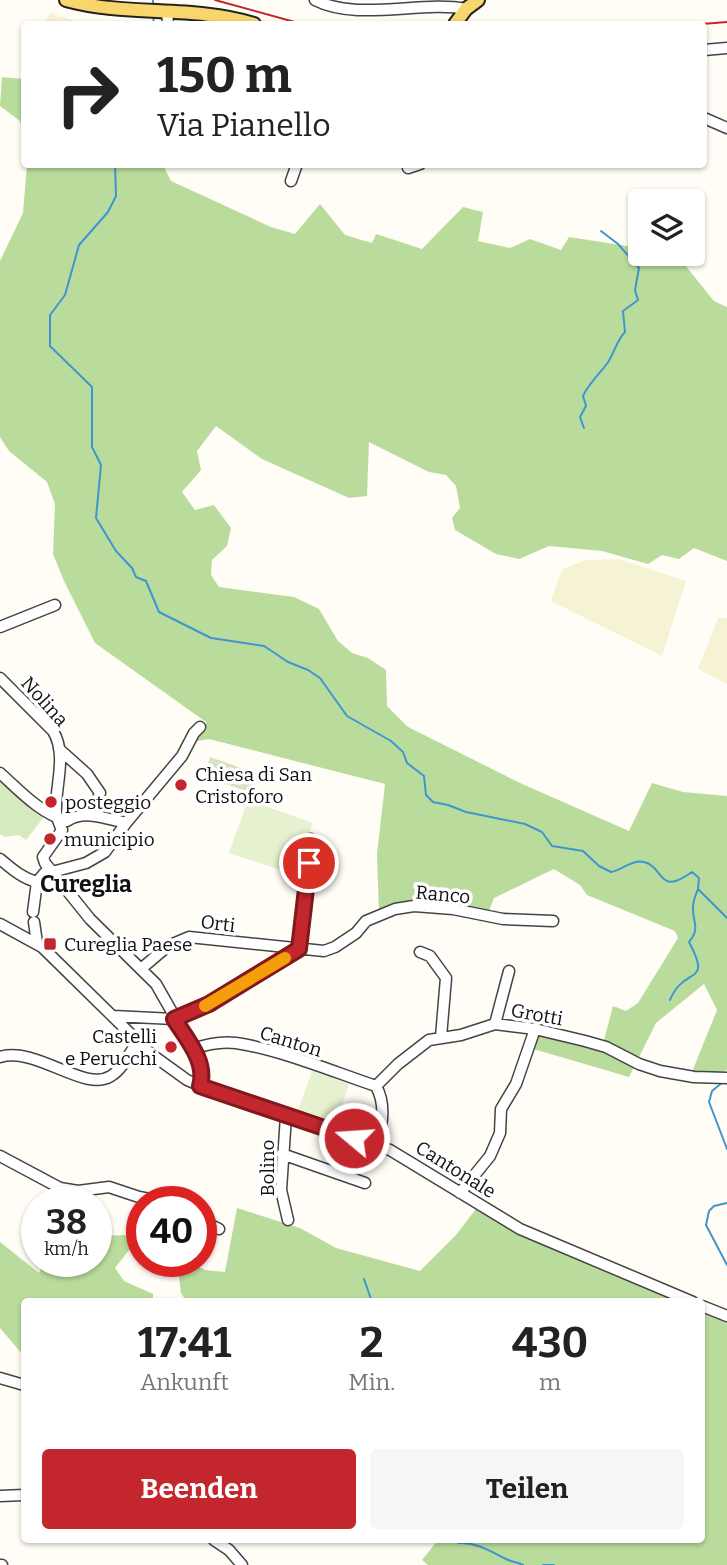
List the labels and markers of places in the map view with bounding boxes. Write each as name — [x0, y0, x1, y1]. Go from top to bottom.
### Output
place label: Chiesa di San Cristoforo — [195, 763, 312, 808]
marker: Chiesa di San Cristoforo — [173, 777, 189, 793]
place label: posteggio — [65, 791, 151, 814]
marker: posteggio — [43, 794, 59, 810]
place label: municipio — [64, 828, 155, 851]
marker: municipio — [42, 831, 58, 847]
pin — [279, 833, 339, 893]
place label: Cureglia Paese — [64, 933, 192, 956]
marker: Cureglia Paese — [42, 936, 58, 952]
place label: Castelli e Perucchi — [65, 1025, 157, 1070]
marker: Castelli e Perucchi — [163, 1039, 179, 1055]

